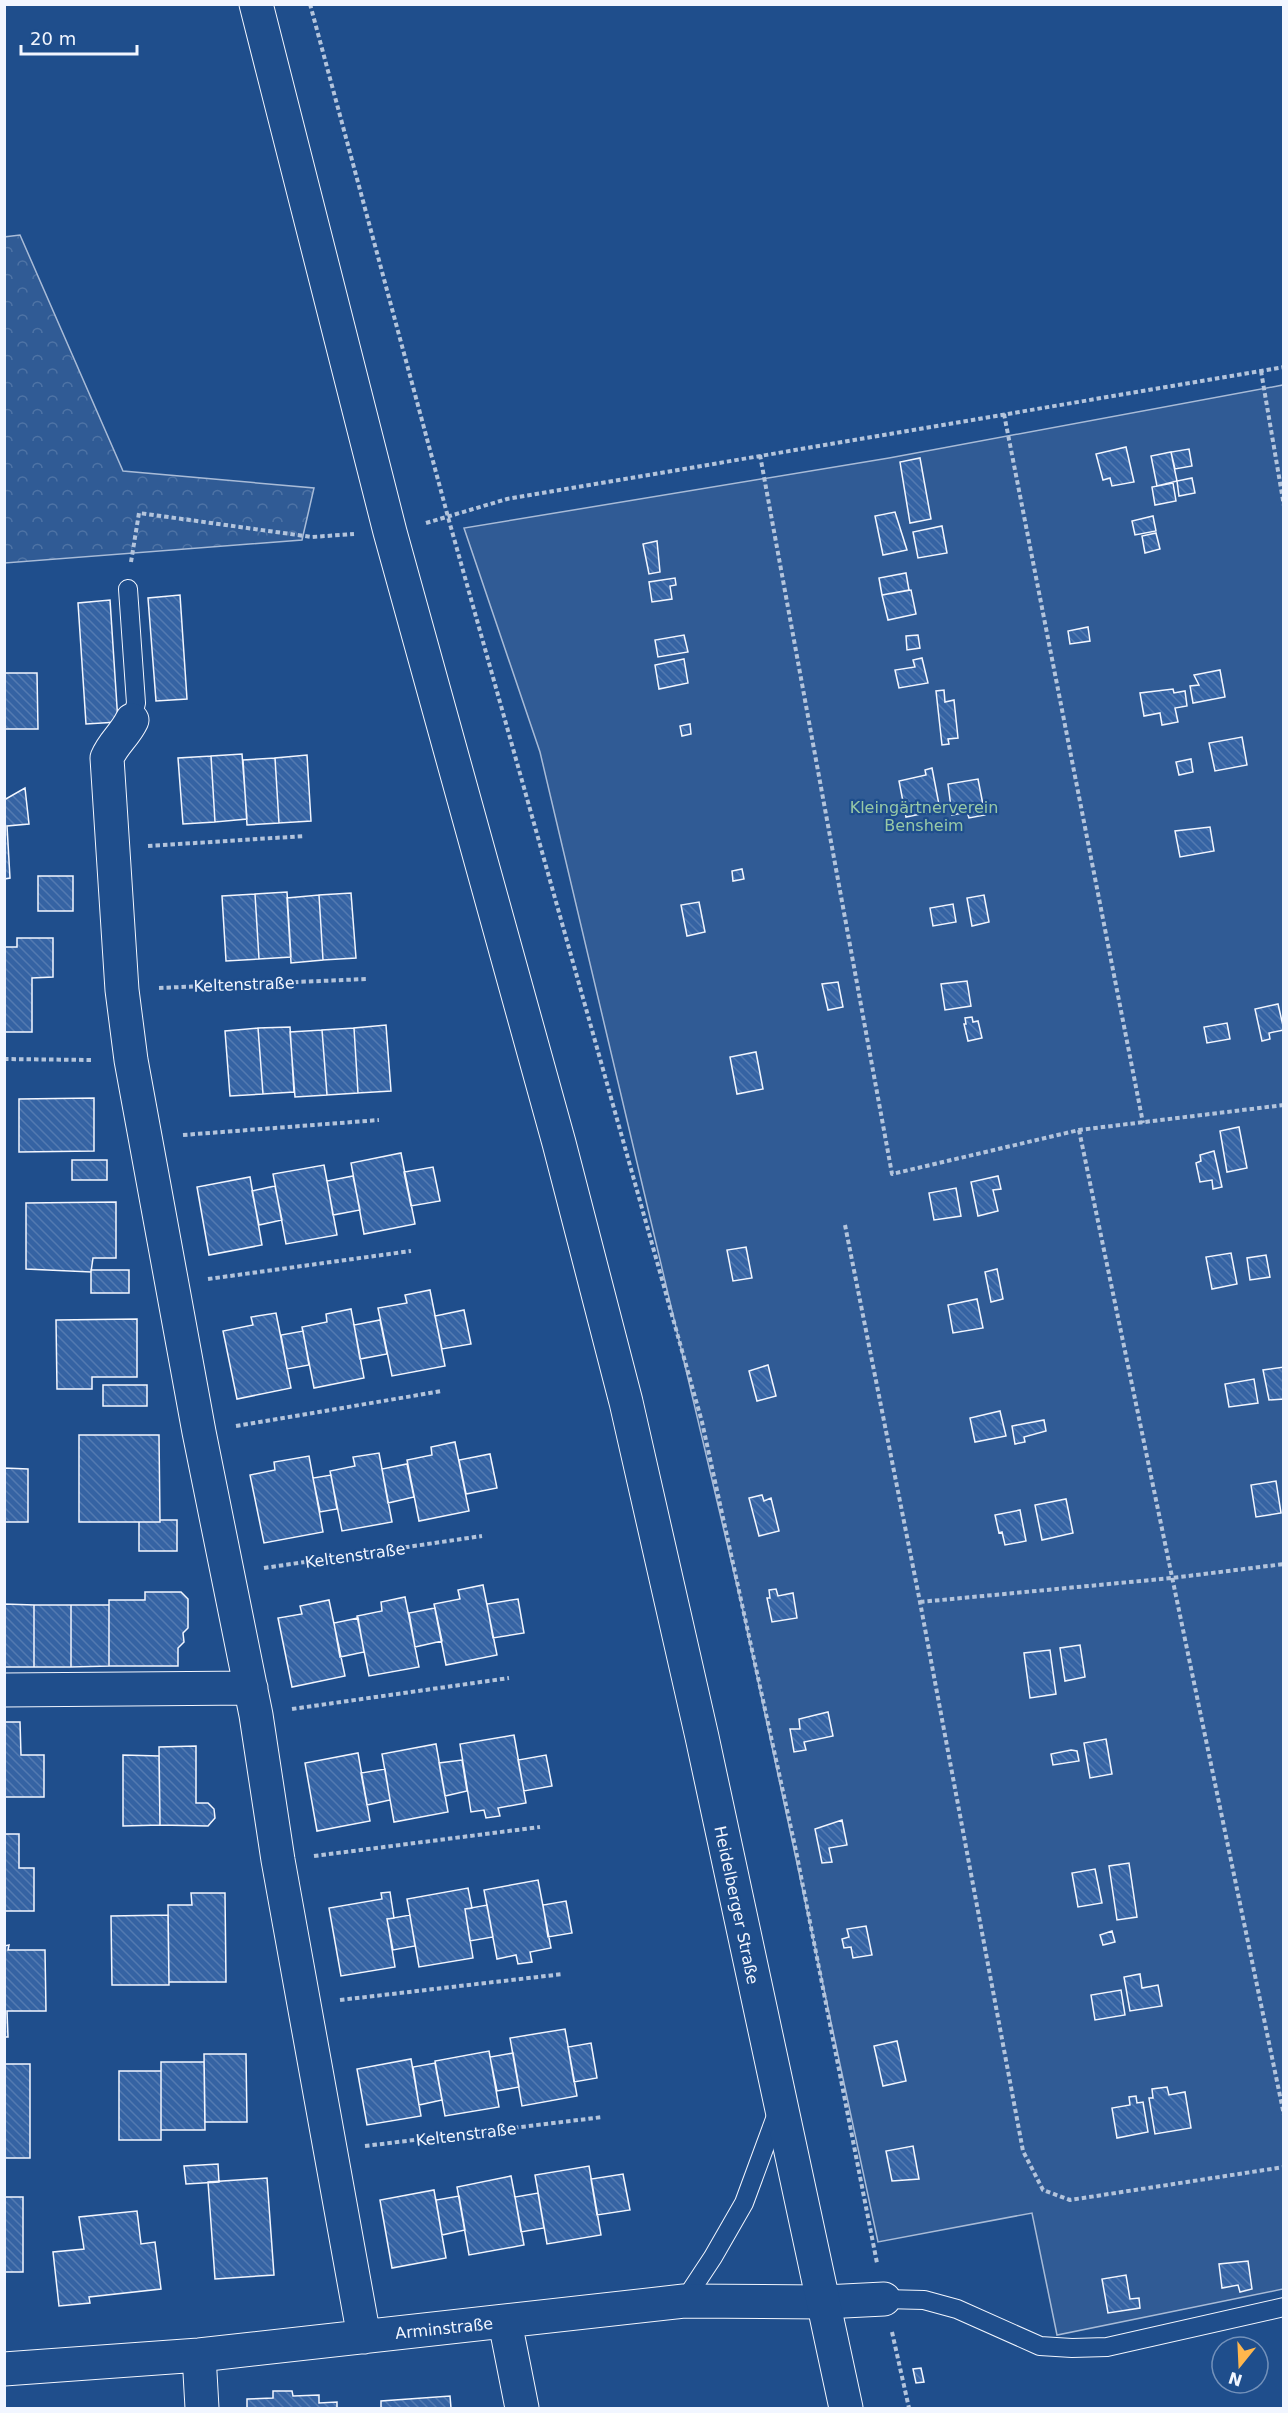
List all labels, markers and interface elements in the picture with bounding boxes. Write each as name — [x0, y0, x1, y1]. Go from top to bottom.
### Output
scale bar — [21, 18, 136, 56]
text: 20 m — [30, 28, 76, 49]
park label: Kleingärtnerverein Bensheim — [850, 798, 998, 835]
street label: Keltenstraße — [193, 973, 295, 996]
street label: Keltenstraße — [304, 1539, 406, 1572]
street label: Heidelberger Straße — [710, 1824, 763, 1986]
street label: Keltenstraße — [415, 2119, 517, 2150]
street label: Arminstraße — [394, 2314, 494, 2343]
north arrow — [1210, 2335, 1270, 2395]
text: N — [1226, 2368, 1245, 2390]

